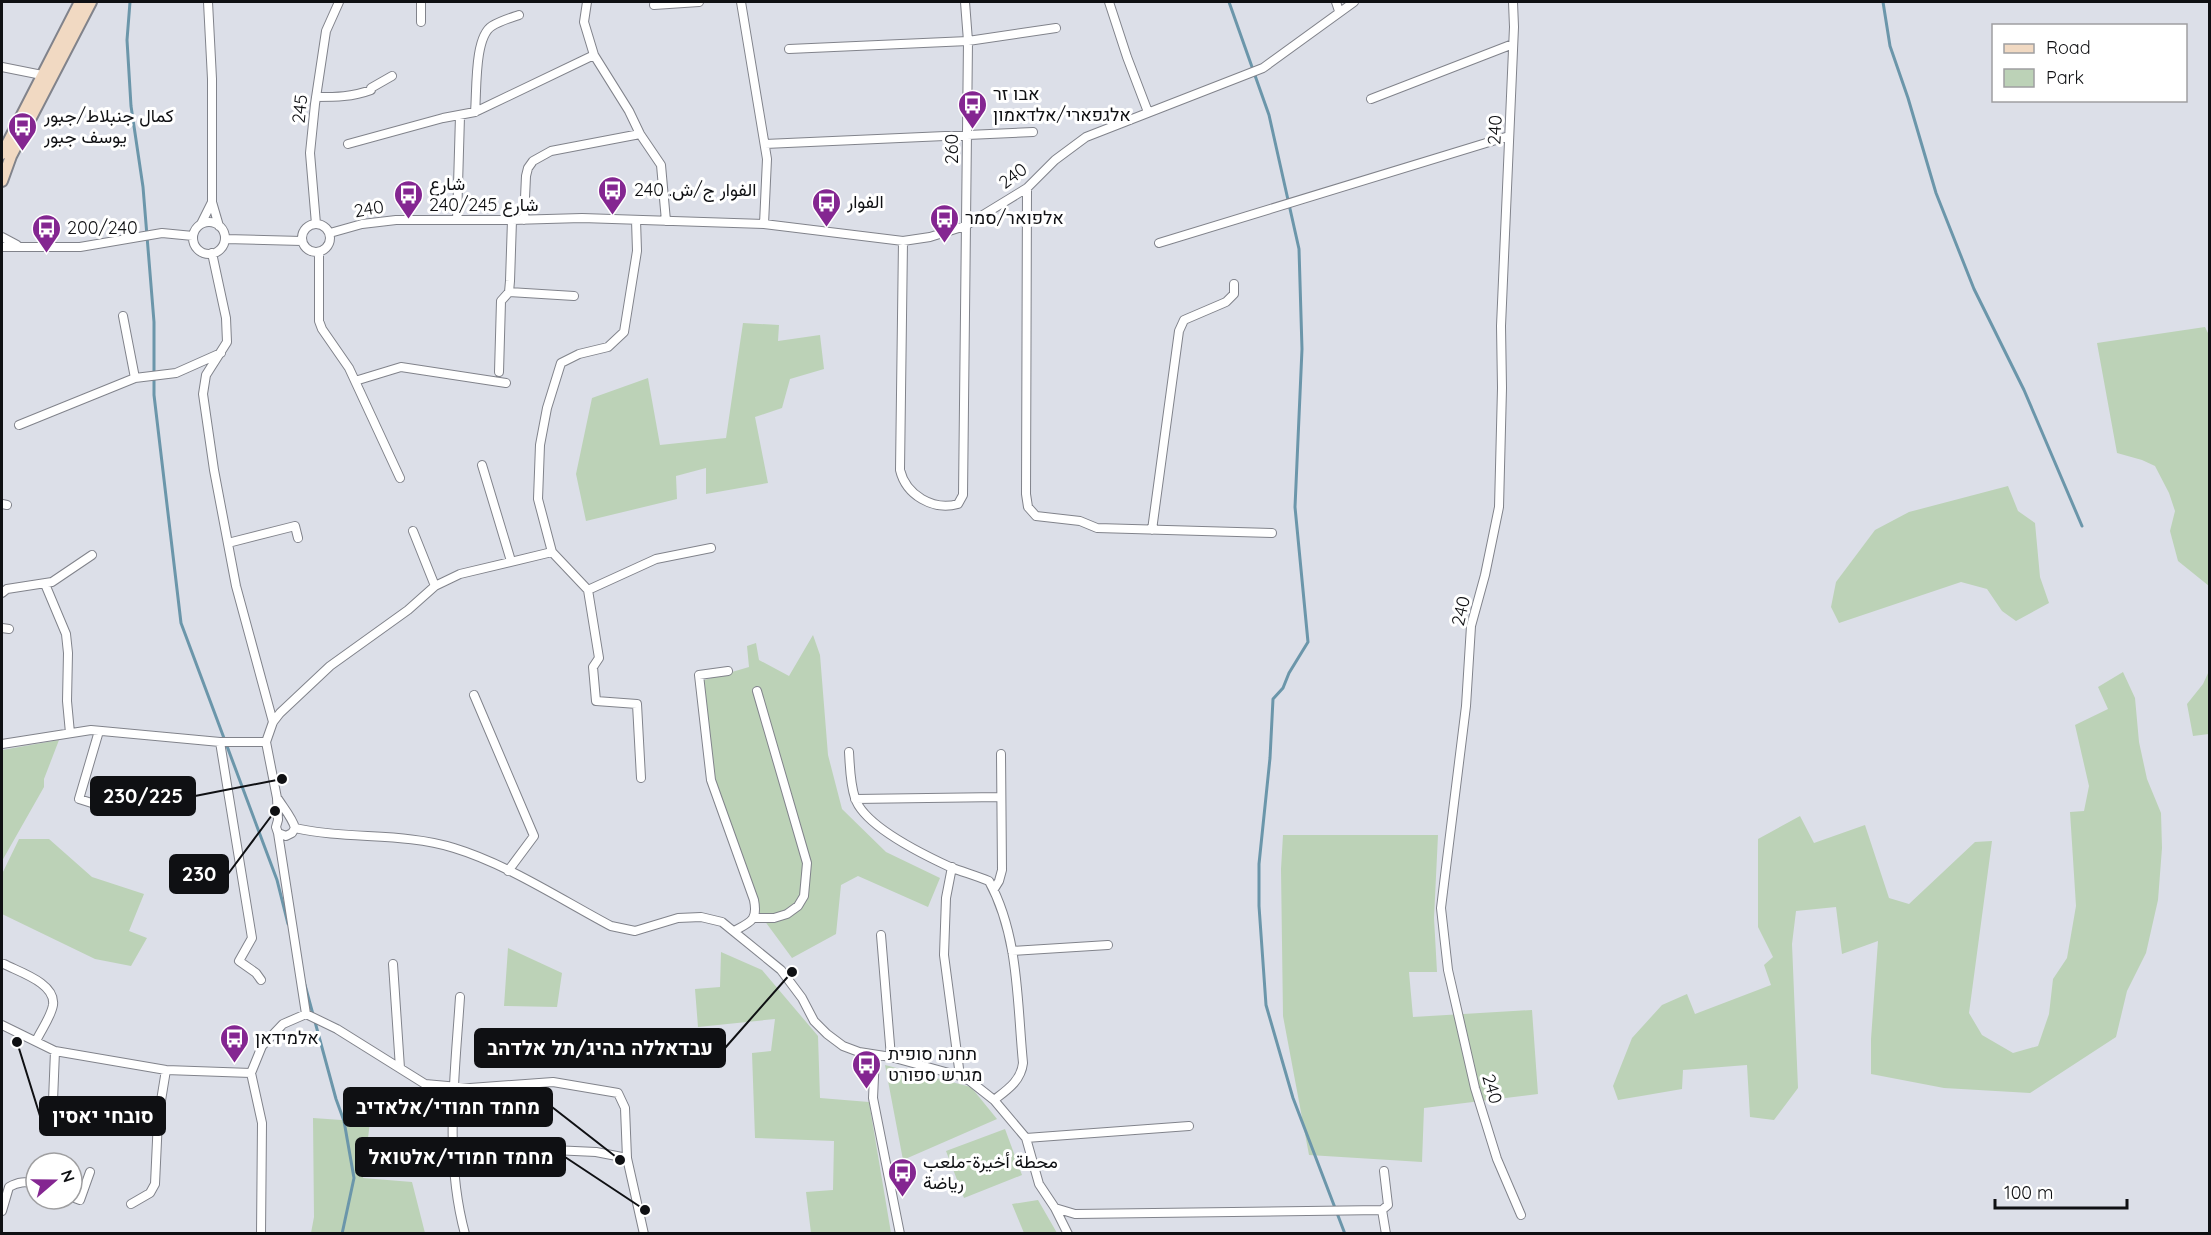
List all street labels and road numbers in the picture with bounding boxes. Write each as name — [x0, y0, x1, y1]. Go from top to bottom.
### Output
street label: 245 — [287, 93, 312, 125]
street label: 240 — [1482, 114, 1507, 146]
street label: 260 — [940, 134, 963, 164]
street label: 240 — [994, 157, 1032, 194]
street label: 240 — [352, 195, 386, 222]
street label: 240 — [1446, 594, 1475, 628]
street label: 240 — [1477, 1071, 1508, 1106]

